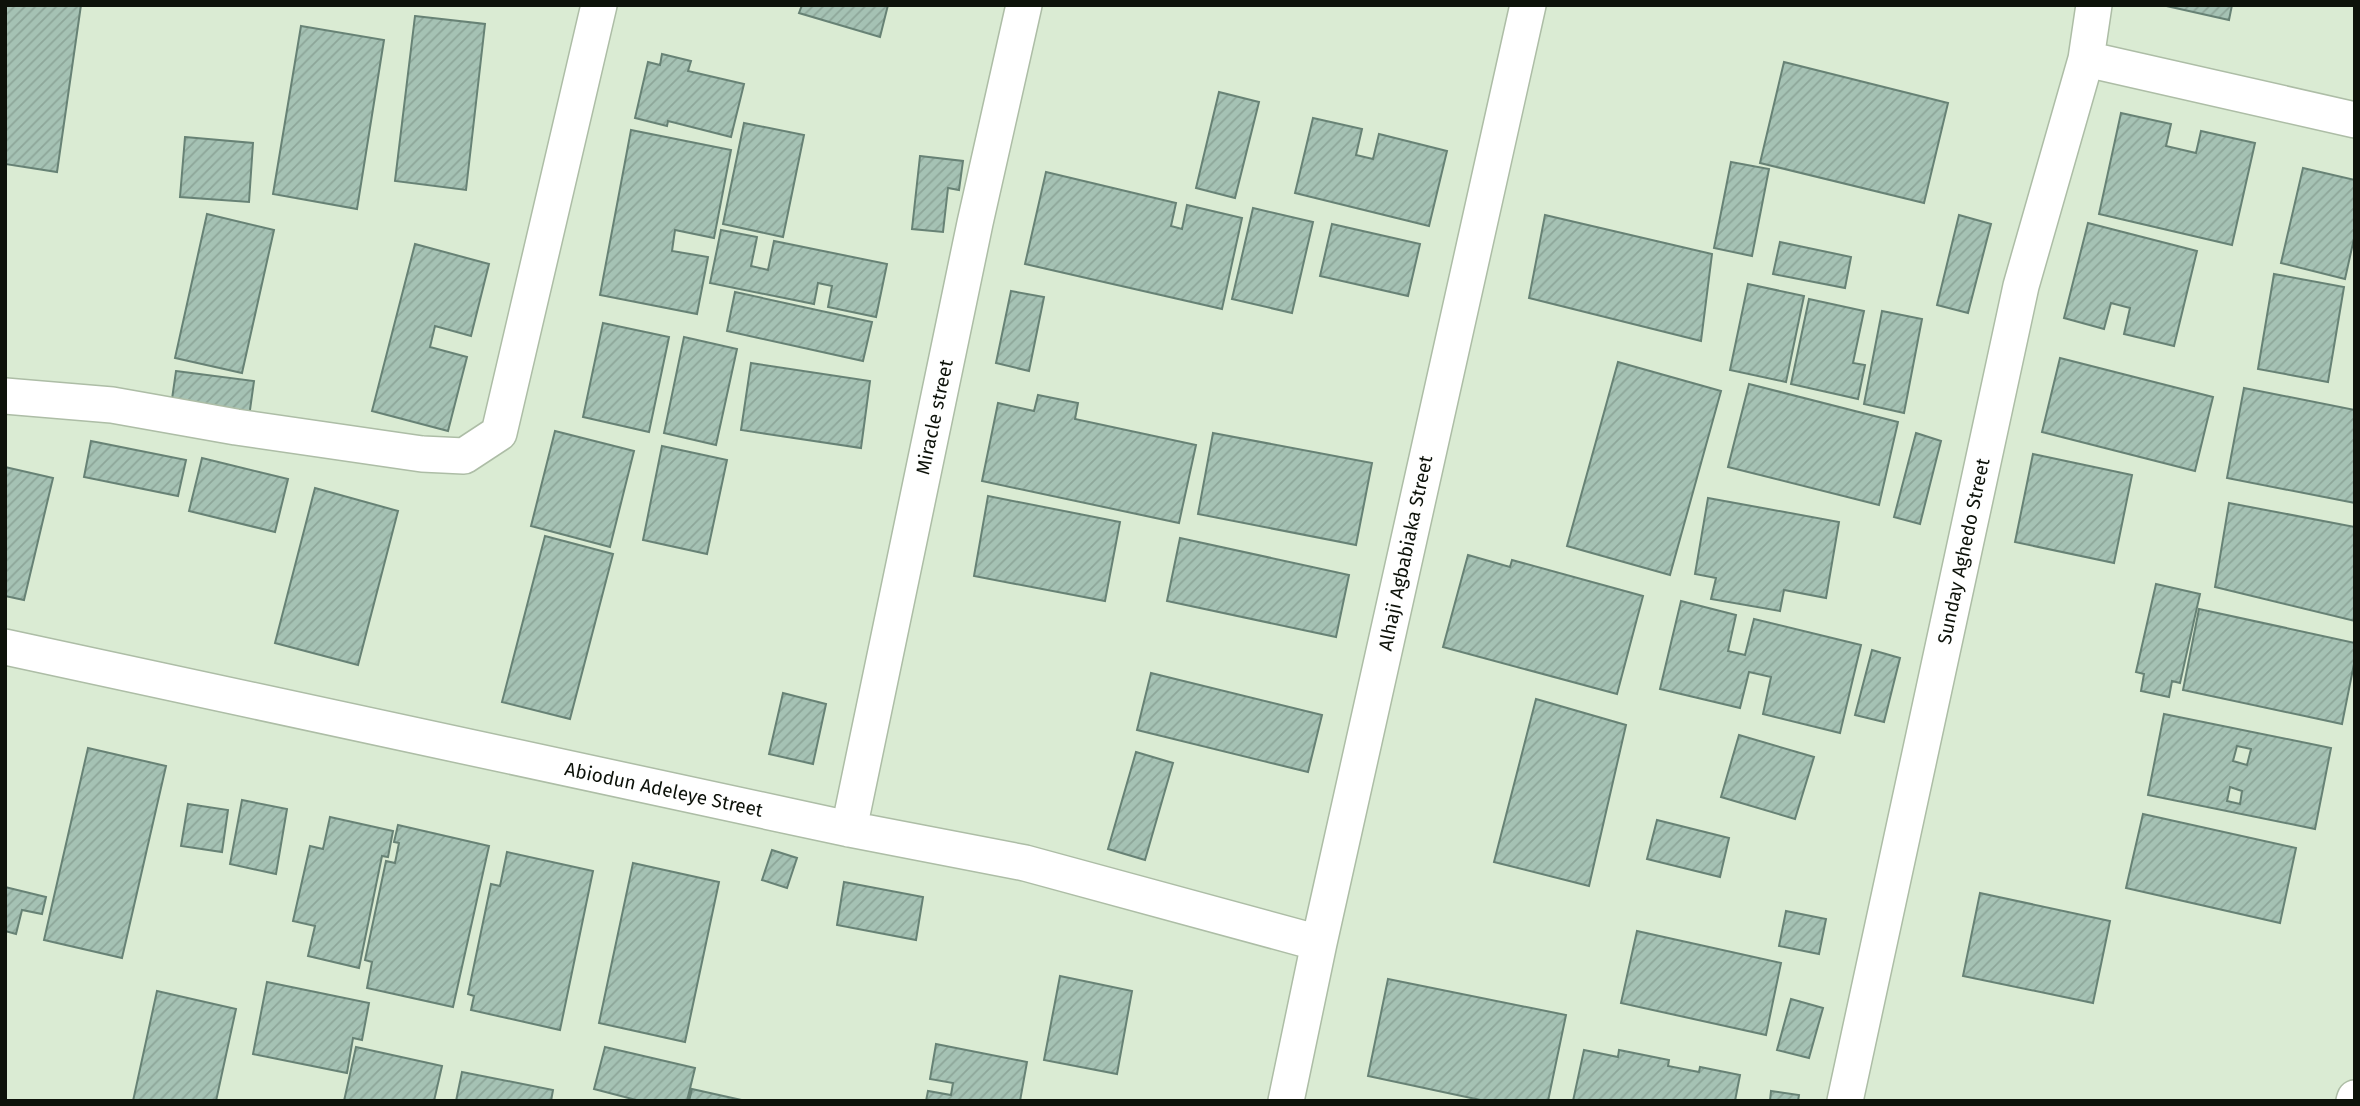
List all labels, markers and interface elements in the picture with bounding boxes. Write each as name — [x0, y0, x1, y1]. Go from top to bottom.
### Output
street label: Miracle street — [911, 357, 958, 477]
street label: Alhaji Agbabiaka Street — [1374, 453, 1437, 653]
street label: Sunday Aghedo Street — [1933, 456, 1994, 646]
street label: Abiodun Adeleye Street — [563, 757, 765, 822]

